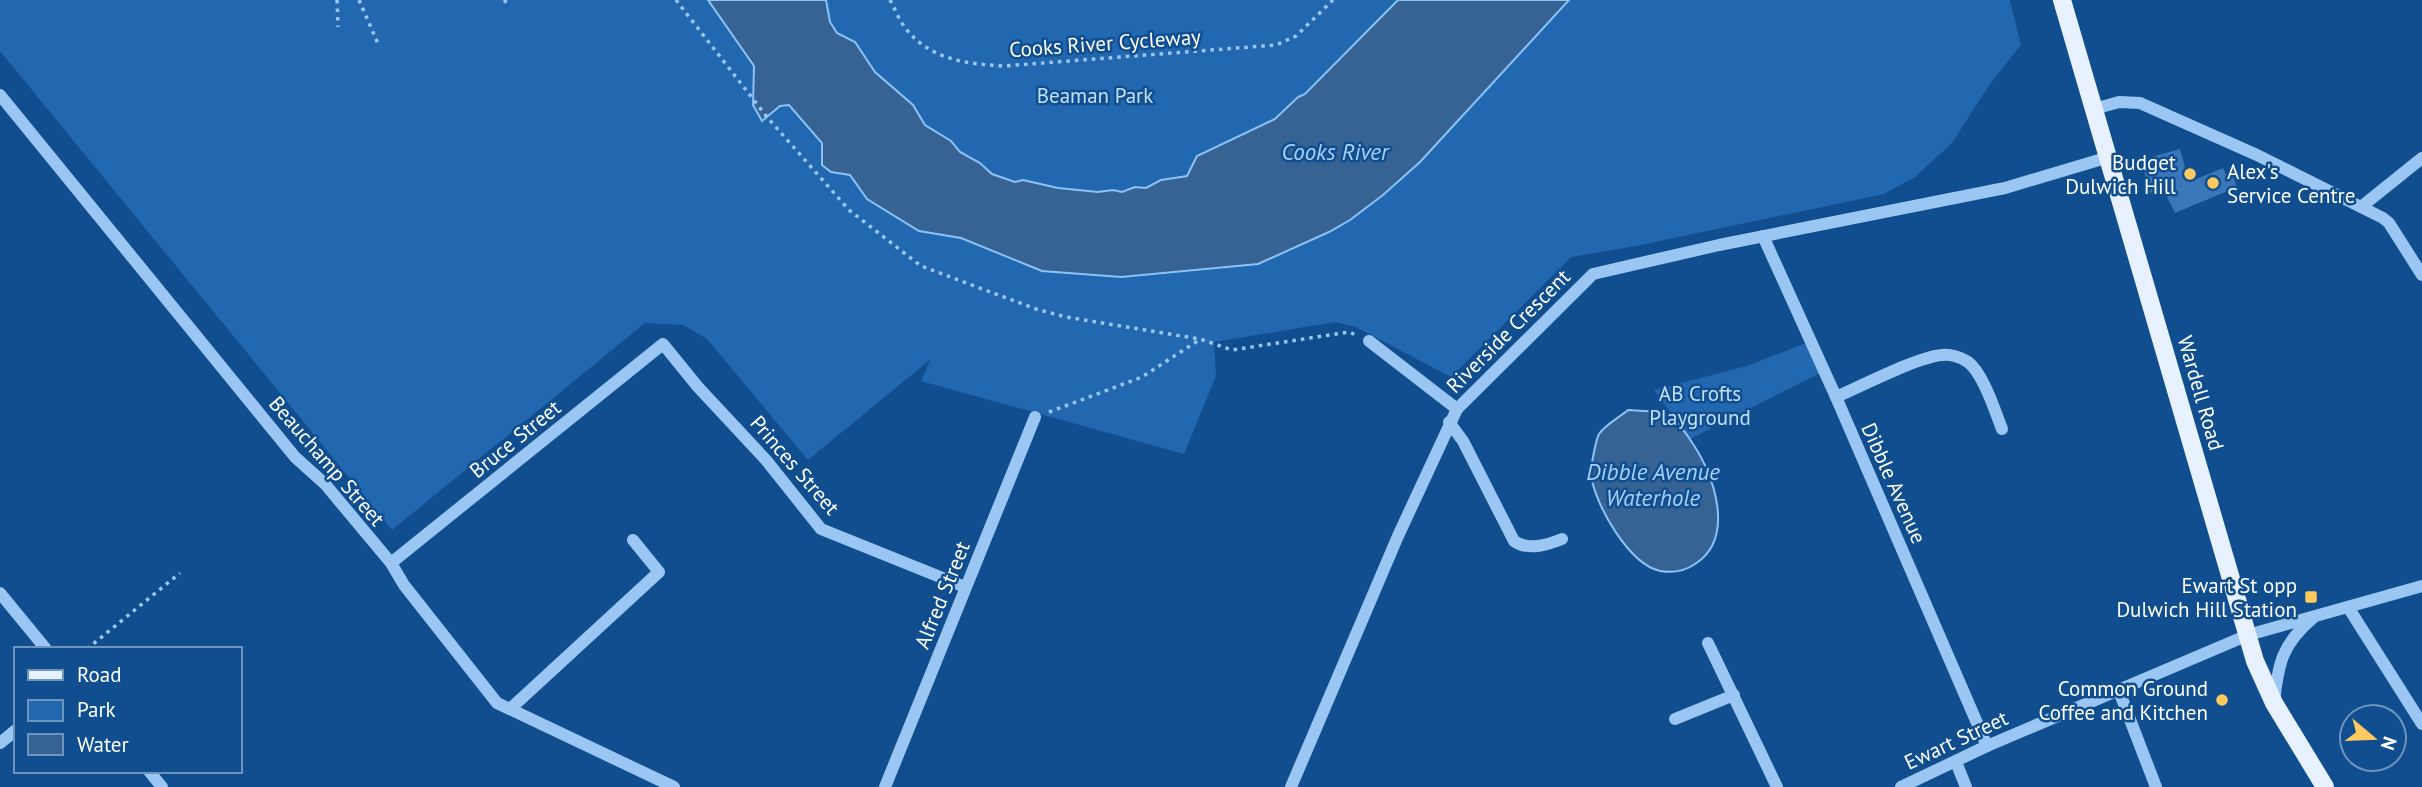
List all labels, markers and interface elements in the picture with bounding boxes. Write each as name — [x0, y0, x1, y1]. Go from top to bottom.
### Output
street label: Cooks River Cycleway — [1008, 23, 1202, 63]
park label: Beaman Park — [1037, 82, 1153, 109]
water label: Cooks River — [1282, 137, 1390, 166]
place label: Budget Dulwich Hill — [2065, 149, 2176, 200]
place label: Alex's Service Centre — [2227, 158, 2355, 209]
marker: Budget Dulwich Hill — [2182, 166, 2198, 182]
marker: Alex's Service Centre — [2205, 175, 2221, 191]
street label: Riverside Crescent — [1440, 263, 1576, 399]
street label: Wardell Road — [2172, 332, 2230, 454]
park label: AB Crofts Playground — [1649, 380, 1751, 431]
street label: Beauchamp Street — [263, 390, 391, 532]
street label: Bruce Street — [464, 394, 566, 484]
street label: Princes Street — [744, 410, 846, 520]
street label: Dibble Avenue — [1855, 418, 1933, 548]
water label: Dibble Avenue Waterhole — [1586, 457, 1720, 512]
street label: Alfred Street — [908, 537, 976, 653]
place label: Ewart St opp Dulwich Hill Station — [2116, 572, 2297, 623]
marker: Ewart St opp Dulwich Hill Station — [2303, 589, 2319, 605]
legend — [14, 647, 242, 773]
text: Road — [77, 661, 121, 688]
place label: Common Ground Coffee and Kitchen — [2039, 675, 2208, 726]
marker: Common Ground Coffee and Kitchen — [2214, 692, 2230, 708]
text: Park — [77, 696, 116, 723]
north arrow — [2338, 703, 2408, 773]
street label: Ewart Street — [1900, 704, 2012, 776]
text: Water — [77, 731, 129, 758]
text: N — [2376, 734, 2402, 753]

